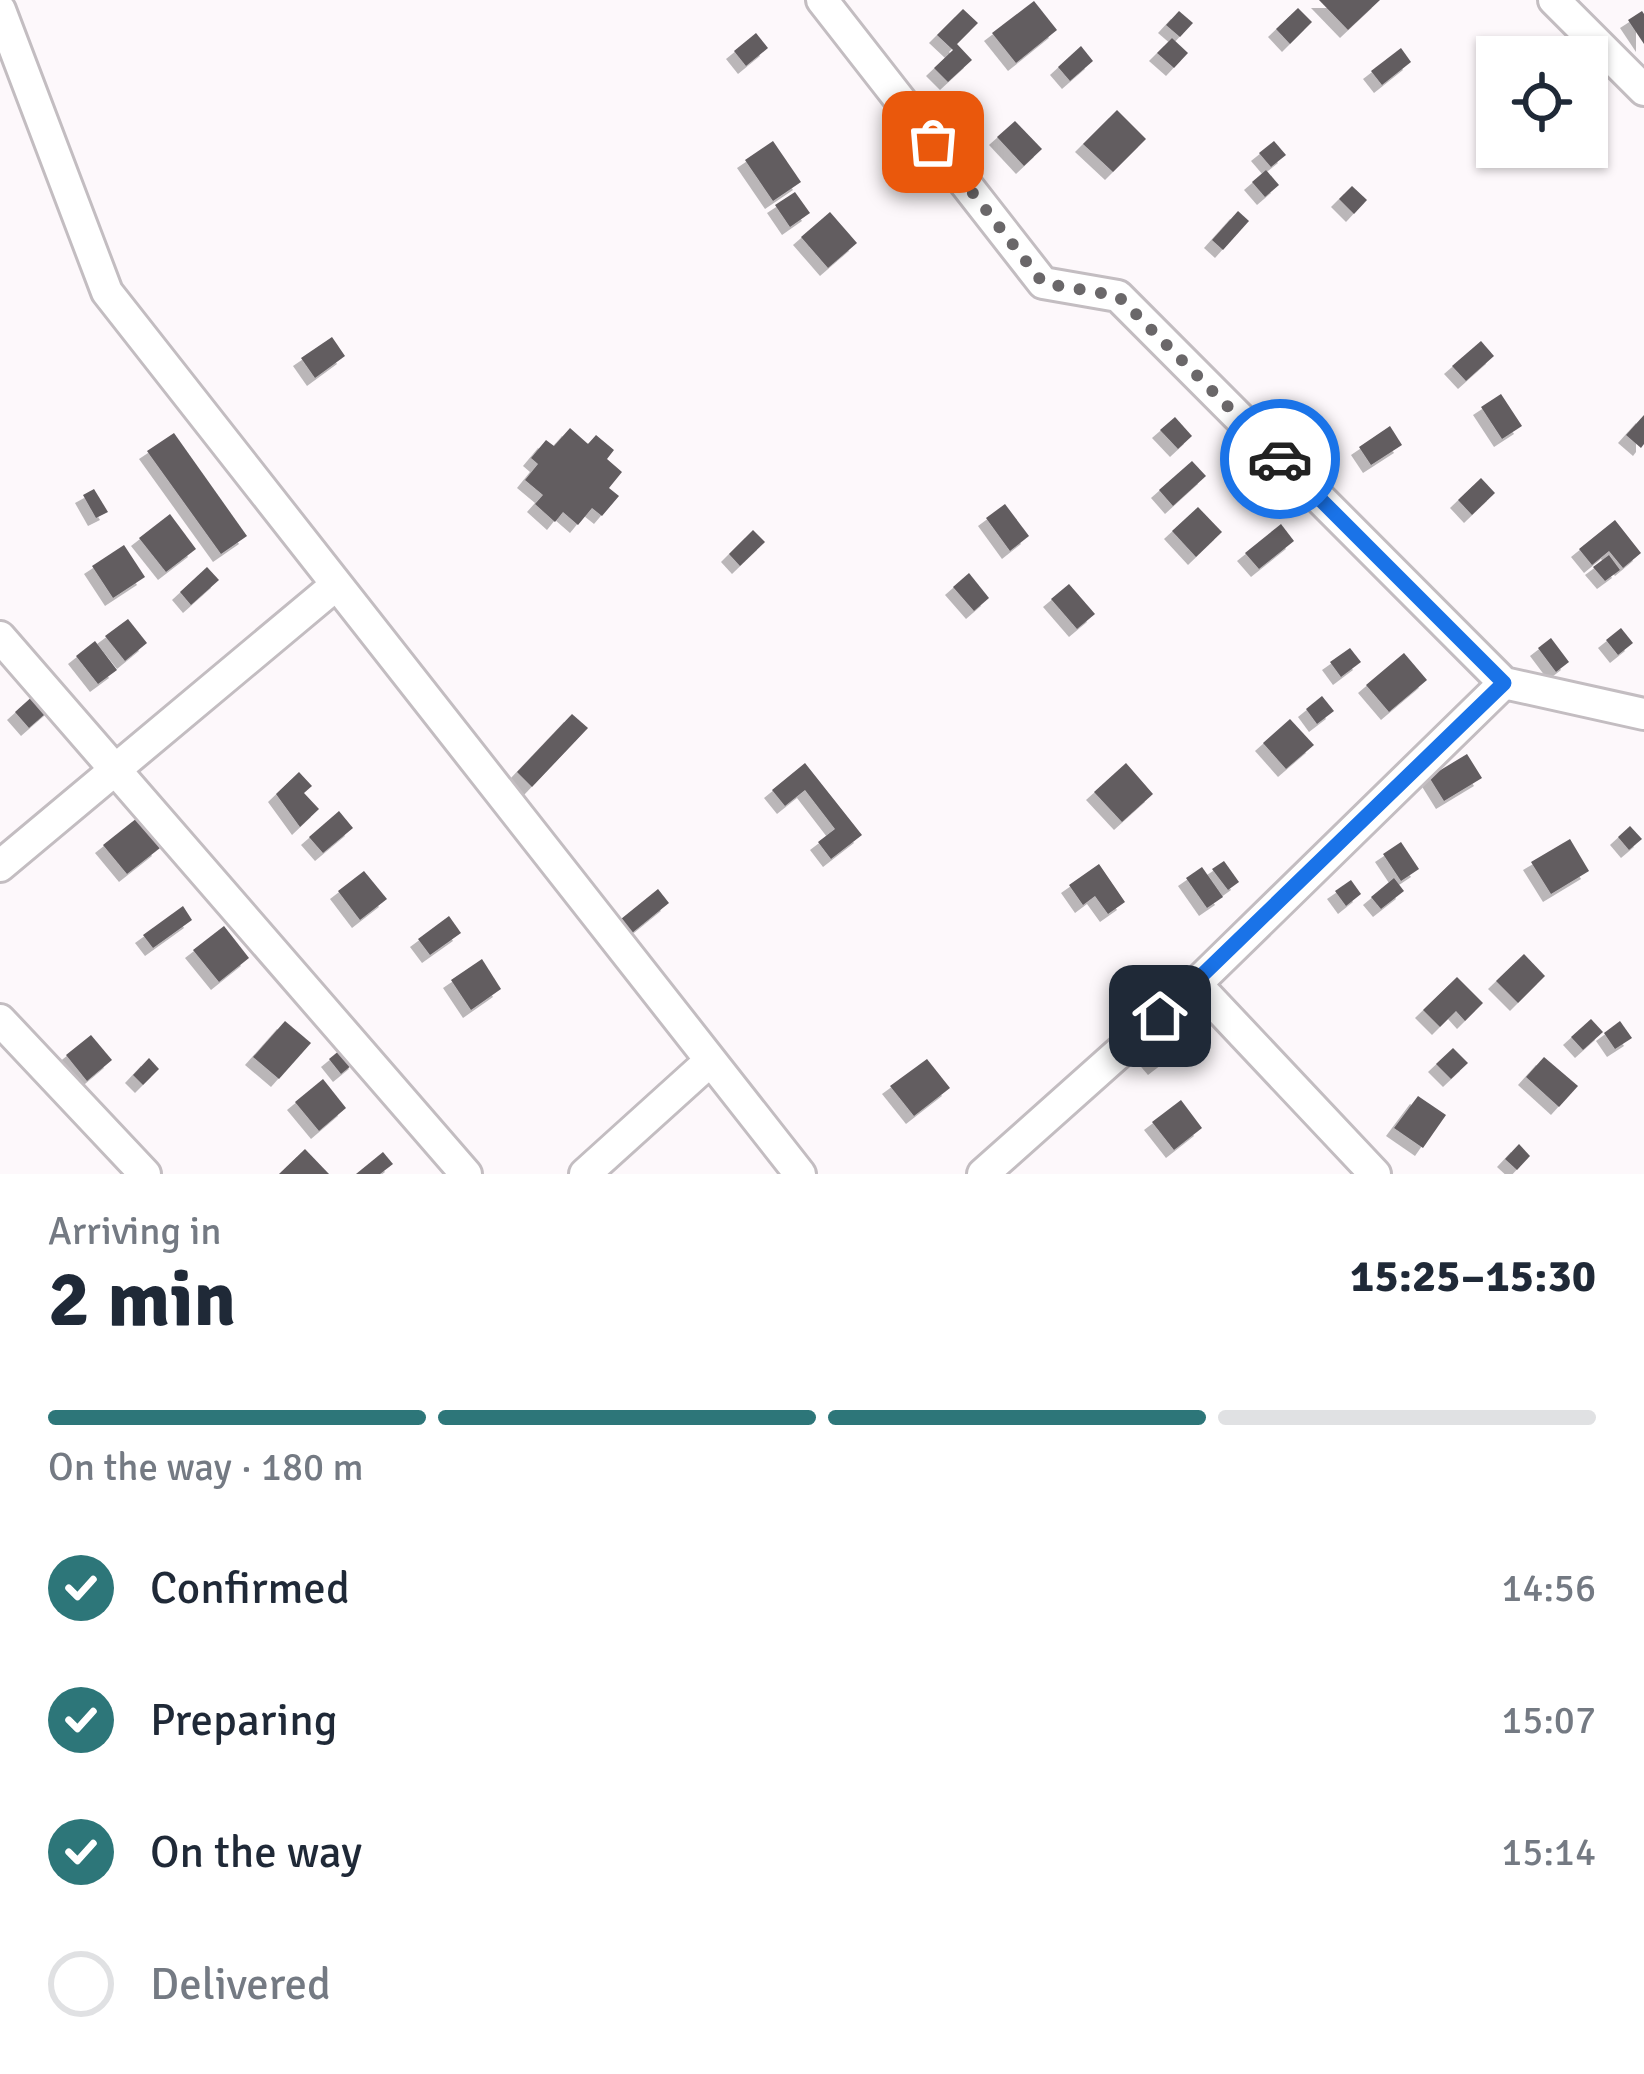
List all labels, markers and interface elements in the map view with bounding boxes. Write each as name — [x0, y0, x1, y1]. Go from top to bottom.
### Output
map controls — [1476, 36, 1608, 168]
button: locate — [1476, 36, 1608, 168]
pin — [882, 91, 984, 193]
icon: bag — [900, 109, 966, 175]
courier — [1220, 399, 1340, 519]
icon: car — [1247, 426, 1313, 492]
pin — [1109, 965, 1211, 1067]
icon: home — [1127, 983, 1193, 1049]
text: Arriving in — [48, 1207, 222, 1255]
text: 15:25–15:30 — [1350, 1249, 1596, 1304]
text: 2 min — [48, 1252, 236, 1348]
text: On the way · 180 m — [48, 1443, 364, 1491]
icon: check — [48, 1555, 114, 1621]
text: Confirmed — [150, 1561, 350, 1616]
text: 14:56 — [1501, 1564, 1596, 1612]
icon: check — [48, 1687, 114, 1753]
text: Preparing — [150, 1693, 338, 1748]
text: 15:07 — [1501, 1696, 1596, 1744]
icon: check — [48, 1819, 114, 1885]
text: On the way — [150, 1825, 362, 1880]
text: 15:14 — [1501, 1828, 1596, 1876]
text: Delivered — [150, 1957, 331, 2012]

